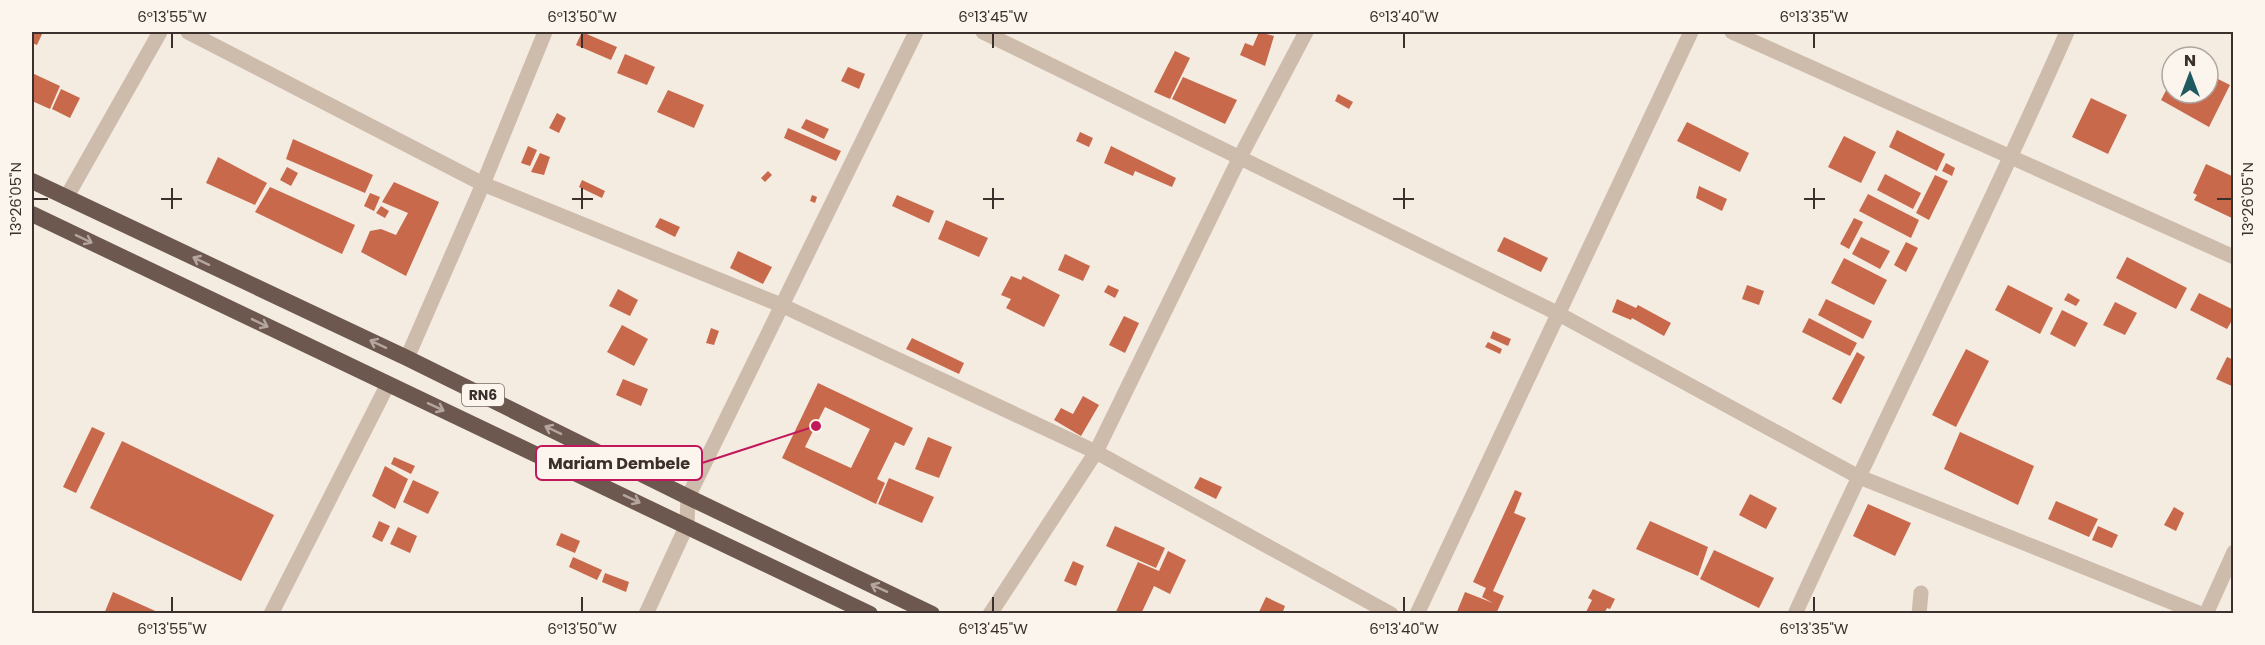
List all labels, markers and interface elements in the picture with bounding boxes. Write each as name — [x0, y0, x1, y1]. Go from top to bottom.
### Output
text: 6°13'55"W — [137, 6, 207, 27]
text: 6°13'50"W — [547, 6, 617, 27]
text: 6°13'45"W — [958, 6, 1028, 27]
text: 6°13'40"W — [1369, 6, 1439, 27]
text: 6°13'35"W — [1780, 6, 1849, 27]
north arrow — [2160, 45, 2220, 105]
text: N — [2184, 49, 2196, 72]
text: 13°26'05"N — [5, 162, 26, 236]
text: 13°26'05"N — [2237, 162, 2258, 236]
one-way arrow — [75, 233, 93, 245]
one-way arrow — [193, 255, 211, 267]
one-way arrow — [251, 317, 269, 329]
one-way arrow — [369, 338, 387, 350]
road number: RN6 — [462, 384, 504, 406]
one-way arrow — [427, 401, 445, 413]
one-way arrow — [544, 424, 562, 436]
callout: Mariam Dembele — [536, 446, 702, 480]
text: Mariam Dembele — [548, 452, 690, 475]
one-way arrow — [622, 494, 640, 506]
one-way arrow — [871, 582, 889, 594]
text: 6°13'55"W — [137, 618, 207, 639]
text: 6°13'50"W — [547, 618, 617, 639]
text: 6°13'45"W — [958, 618, 1028, 639]
text: 6°13'40"W — [1369, 618, 1439, 639]
text: 6°13'35"W — [1780, 618, 1849, 639]

